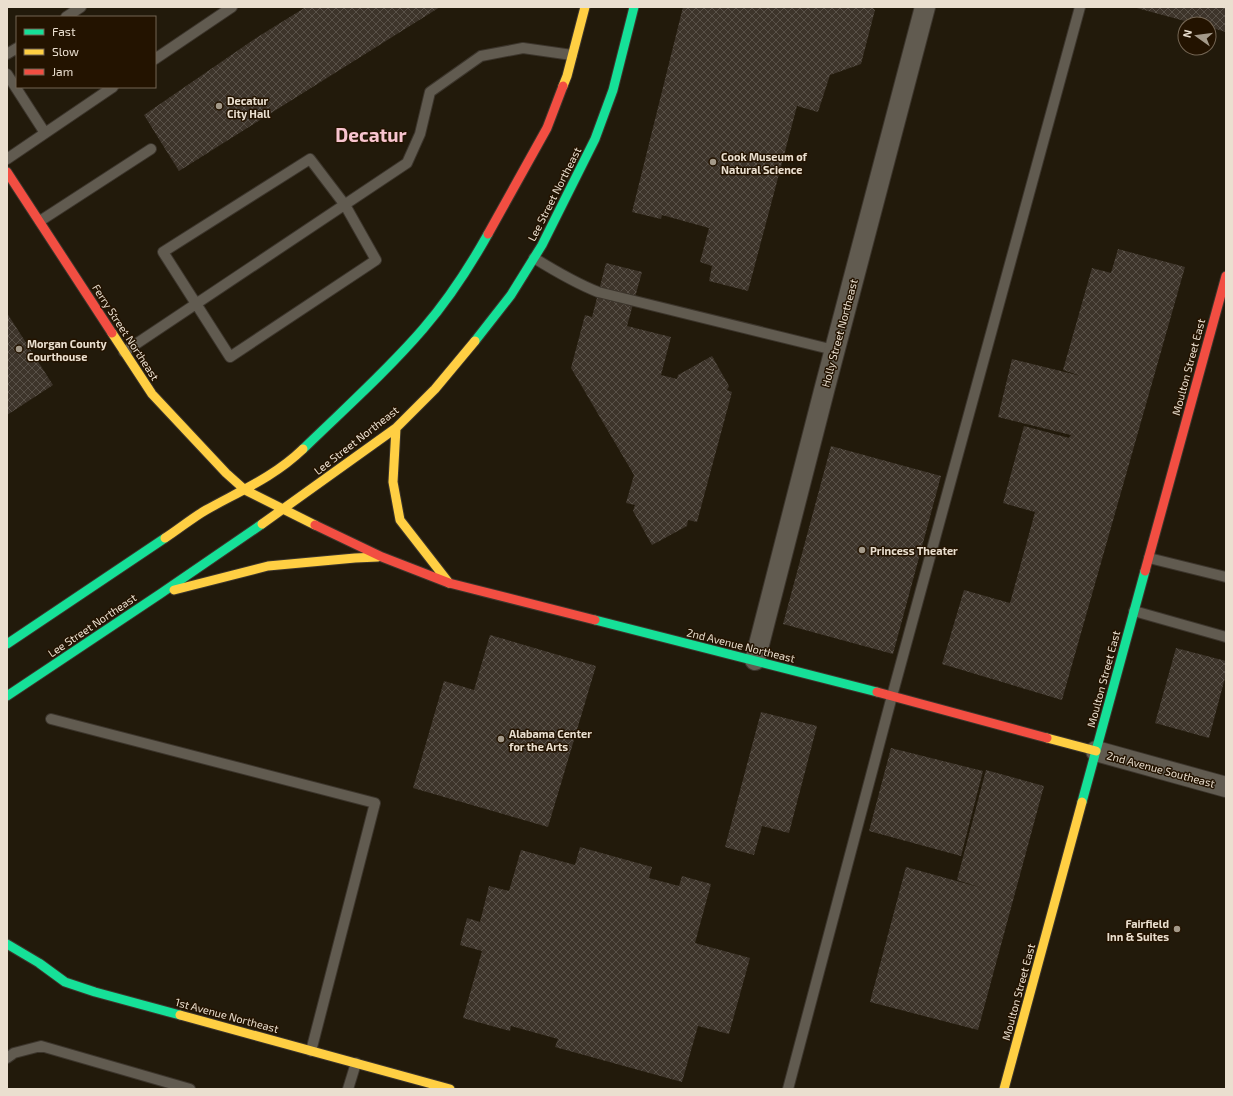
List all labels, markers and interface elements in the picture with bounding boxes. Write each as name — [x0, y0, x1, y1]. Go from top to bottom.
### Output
legend — [16, 16, 156, 88]
north arrow — [1177, 16, 1217, 56]
text: Fast — [52, 24, 76, 38]
text: N — [1180, 28, 1194, 39]
text: Slow — [52, 44, 79, 58]
text: Jam — [52, 64, 73, 78]
place label: Decatur City Hall — [227, 94, 271, 121]
marker: Decatur City Hall — [214, 101, 224, 111]
district label: Decatur — [335, 123, 407, 146]
street label: Lee Street Northeast — [525, 145, 583, 243]
place label: Cook Museum of Natural Science — [721, 150, 808, 176]
marker: Cook Museum of Natural Science — [708, 157, 718, 167]
street label: Holly Street Northeast — [818, 277, 860, 389]
street label: Ferry Street Northeast — [90, 281, 162, 383]
street label: Moulton Street East — [1169, 317, 1207, 417]
place label: Morgan County Courthouse — [27, 337, 107, 363]
marker: Morgan County Courthouse — [14, 344, 24, 354]
street label: Lee Street Northeast — [311, 403, 401, 477]
place label: Princess Theater — [870, 544, 958, 557]
marker: Princess Theater — [857, 545, 867, 555]
street label: Lee Street Northeast — [45, 591, 139, 659]
street label: 2nd Avenue Northeast — [686, 625, 796, 665]
street label: Moulton Street East — [1084, 629, 1122, 729]
place label: Alabama Center for the Arts — [509, 727, 592, 753]
marker: Alabama Center for the Arts — [496, 734, 506, 744]
street label: 2nd Avenue Southeast — [1106, 748, 1216, 790]
place label: Fairfield Inn & Suites — [1107, 917, 1169, 943]
marker: Fairfield Inn & Suites — [1172, 924, 1182, 934]
street label: Moulton Street East — [999, 942, 1037, 1042]
street label: 1st Avenue Northeast — [174, 995, 280, 1035]

